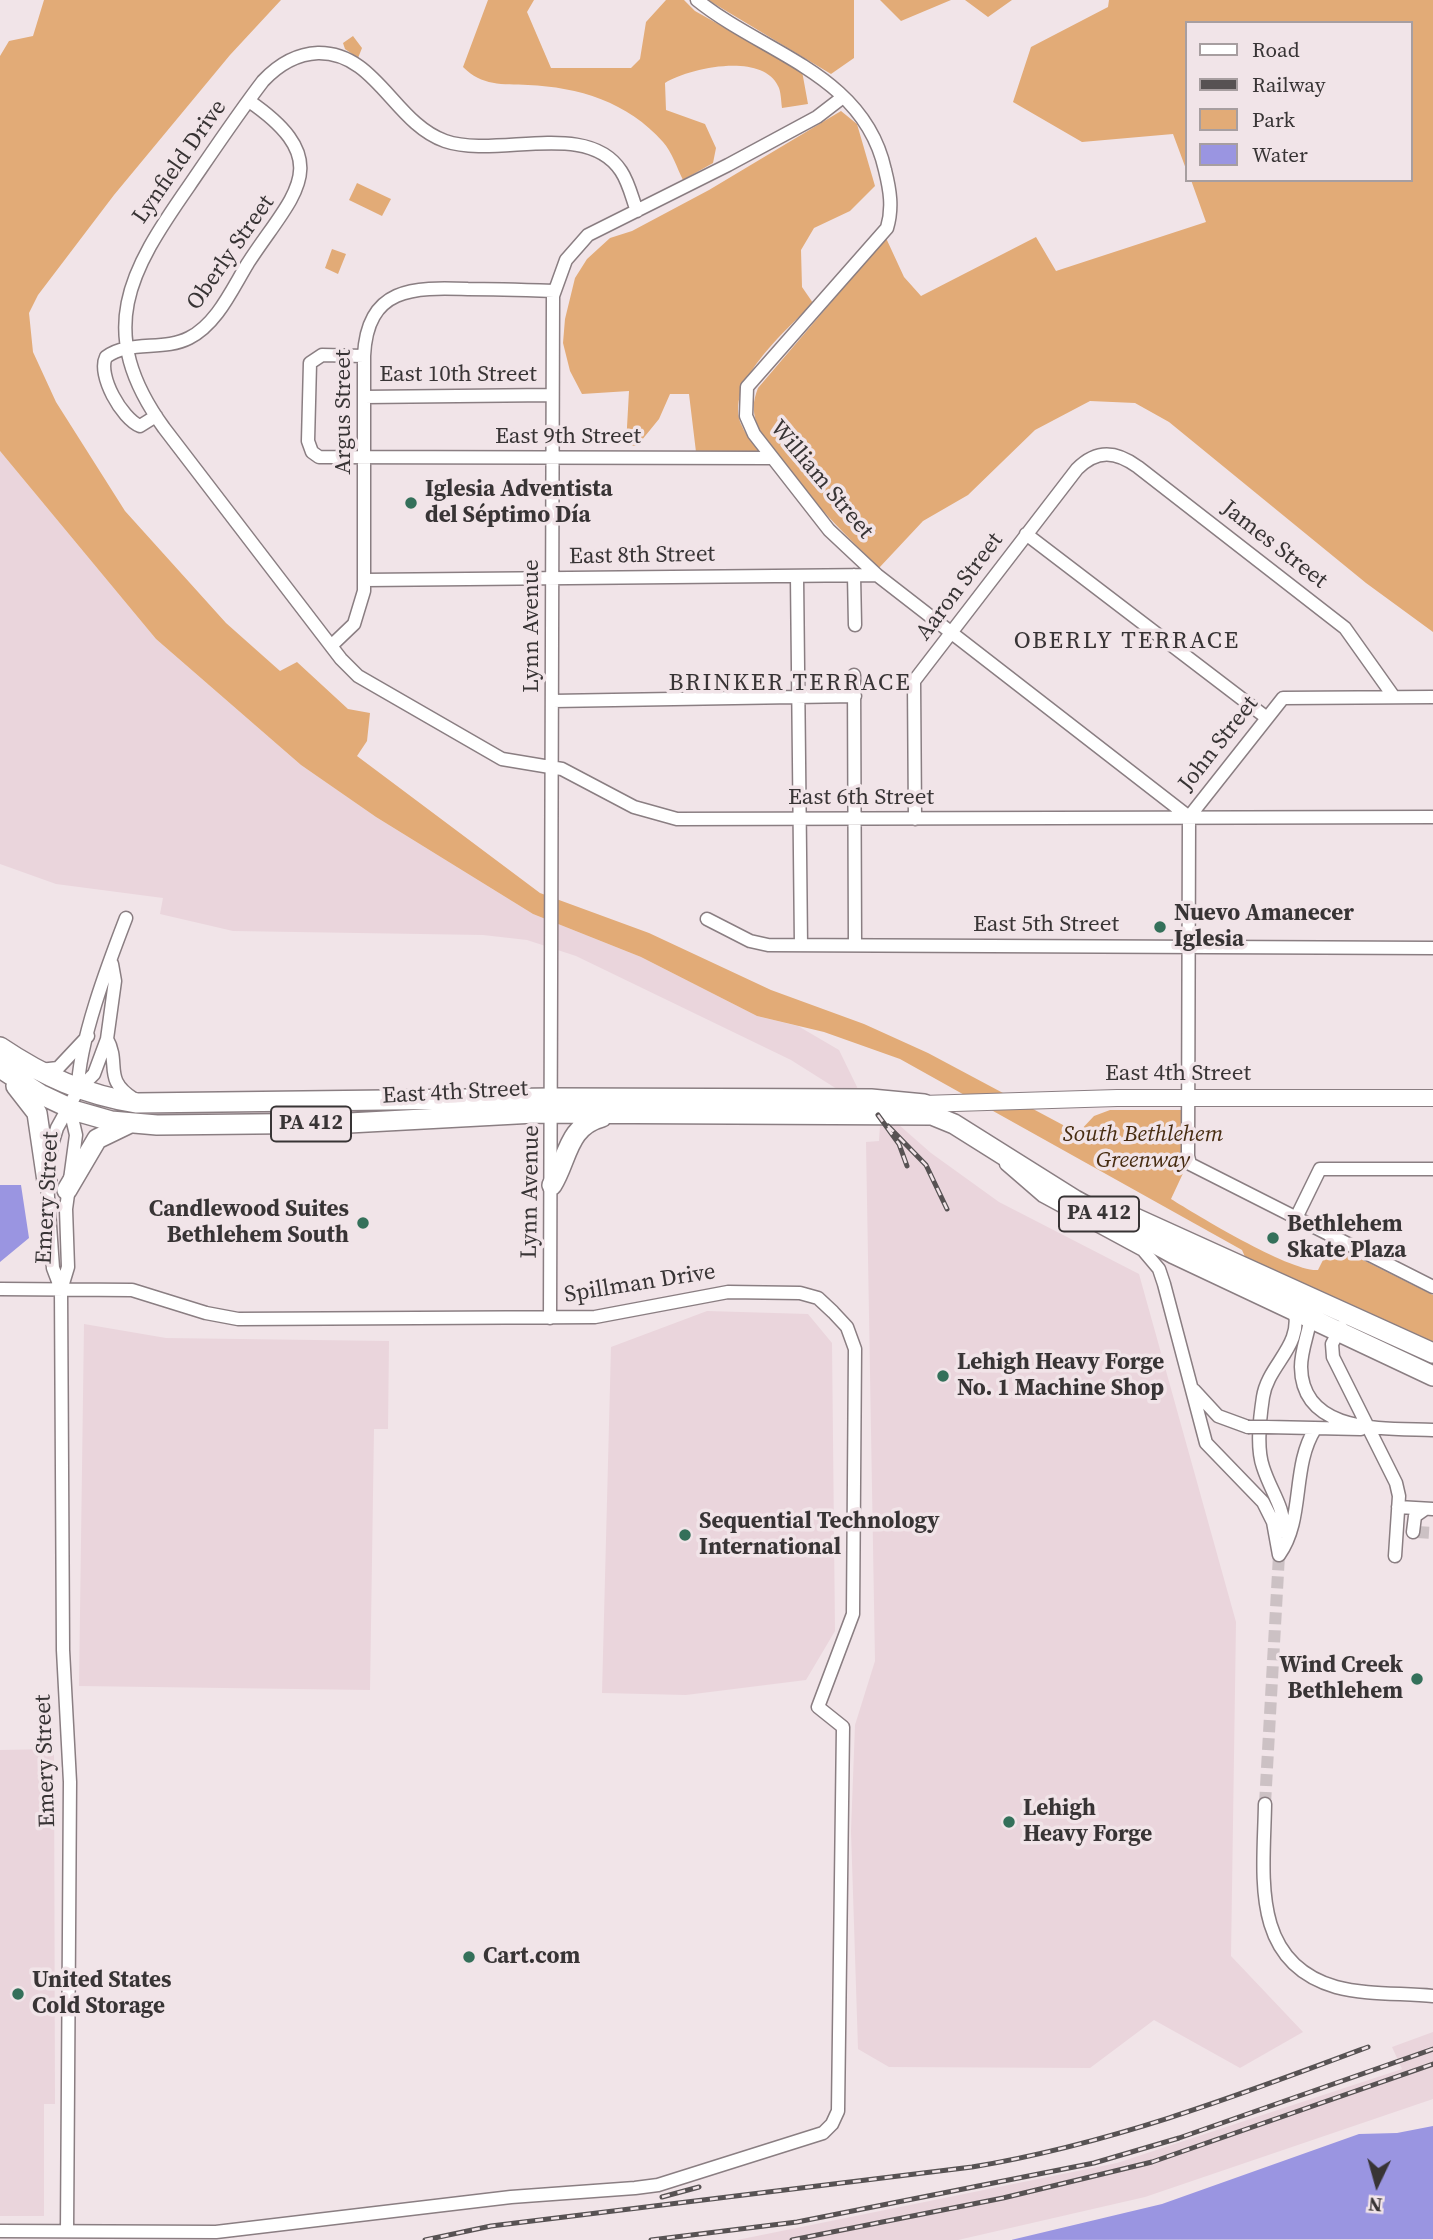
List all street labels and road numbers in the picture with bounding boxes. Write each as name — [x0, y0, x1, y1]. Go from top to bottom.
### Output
street label: Lynfield Drive — [127, 95, 233, 229]
street label: Oberly Street — [181, 190, 281, 316]
street label: Argus Street — [330, 350, 358, 474]
street label: East 10th Street — [379, 361, 537, 389]
street label: William Street — [763, 415, 879, 545]
street label: East 9th Street — [495, 423, 641, 451]
street label: James Street — [1216, 495, 1332, 595]
street label: Aaron Street — [911, 528, 1009, 646]
street label: East 8th Street — [569, 541, 715, 571]
street label: Lynn Avenue — [518, 559, 546, 693]
street label: John Street — [1173, 691, 1265, 797]
street label: East 6th Street — [788, 784, 934, 812]
street label: East 5th Street — [973, 911, 1119, 939]
street label: East 4th Street — [1105, 1060, 1251, 1088]
street label: East 4th Street — [381, 1075, 529, 1111]
road number: PA 412 — [271, 1106, 351, 1142]
street label: Lynn Avenue — [516, 1125, 546, 1259]
street label: Emery Street — [31, 1131, 65, 1265]
road number: PA 412 — [1059, 1196, 1139, 1232]
street label: Spillman Drive — [562, 1258, 718, 1310]
street label: Emery Street — [30, 1694, 62, 1828]

